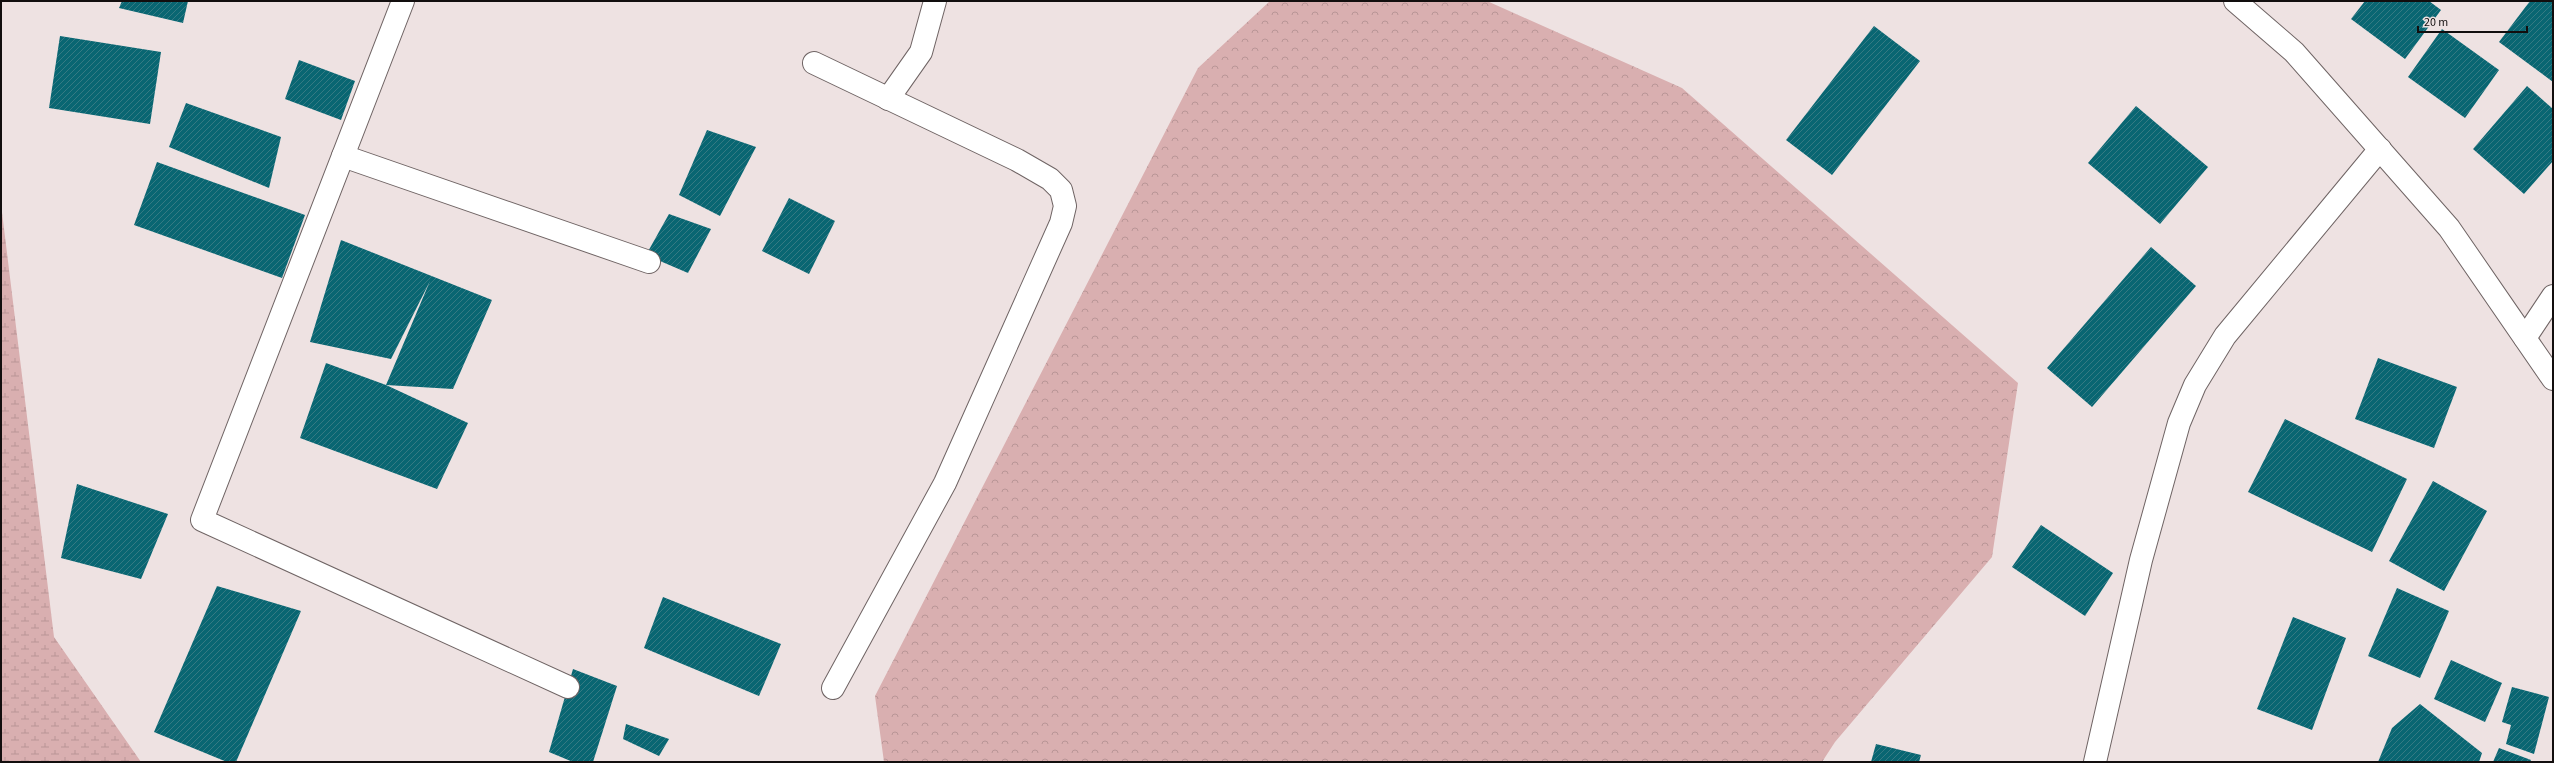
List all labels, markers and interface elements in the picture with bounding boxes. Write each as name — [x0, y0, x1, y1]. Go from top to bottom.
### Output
scale bar — [2418, 8, 2527, 34]
text: 20 m — [2424, 14, 2448, 31]

